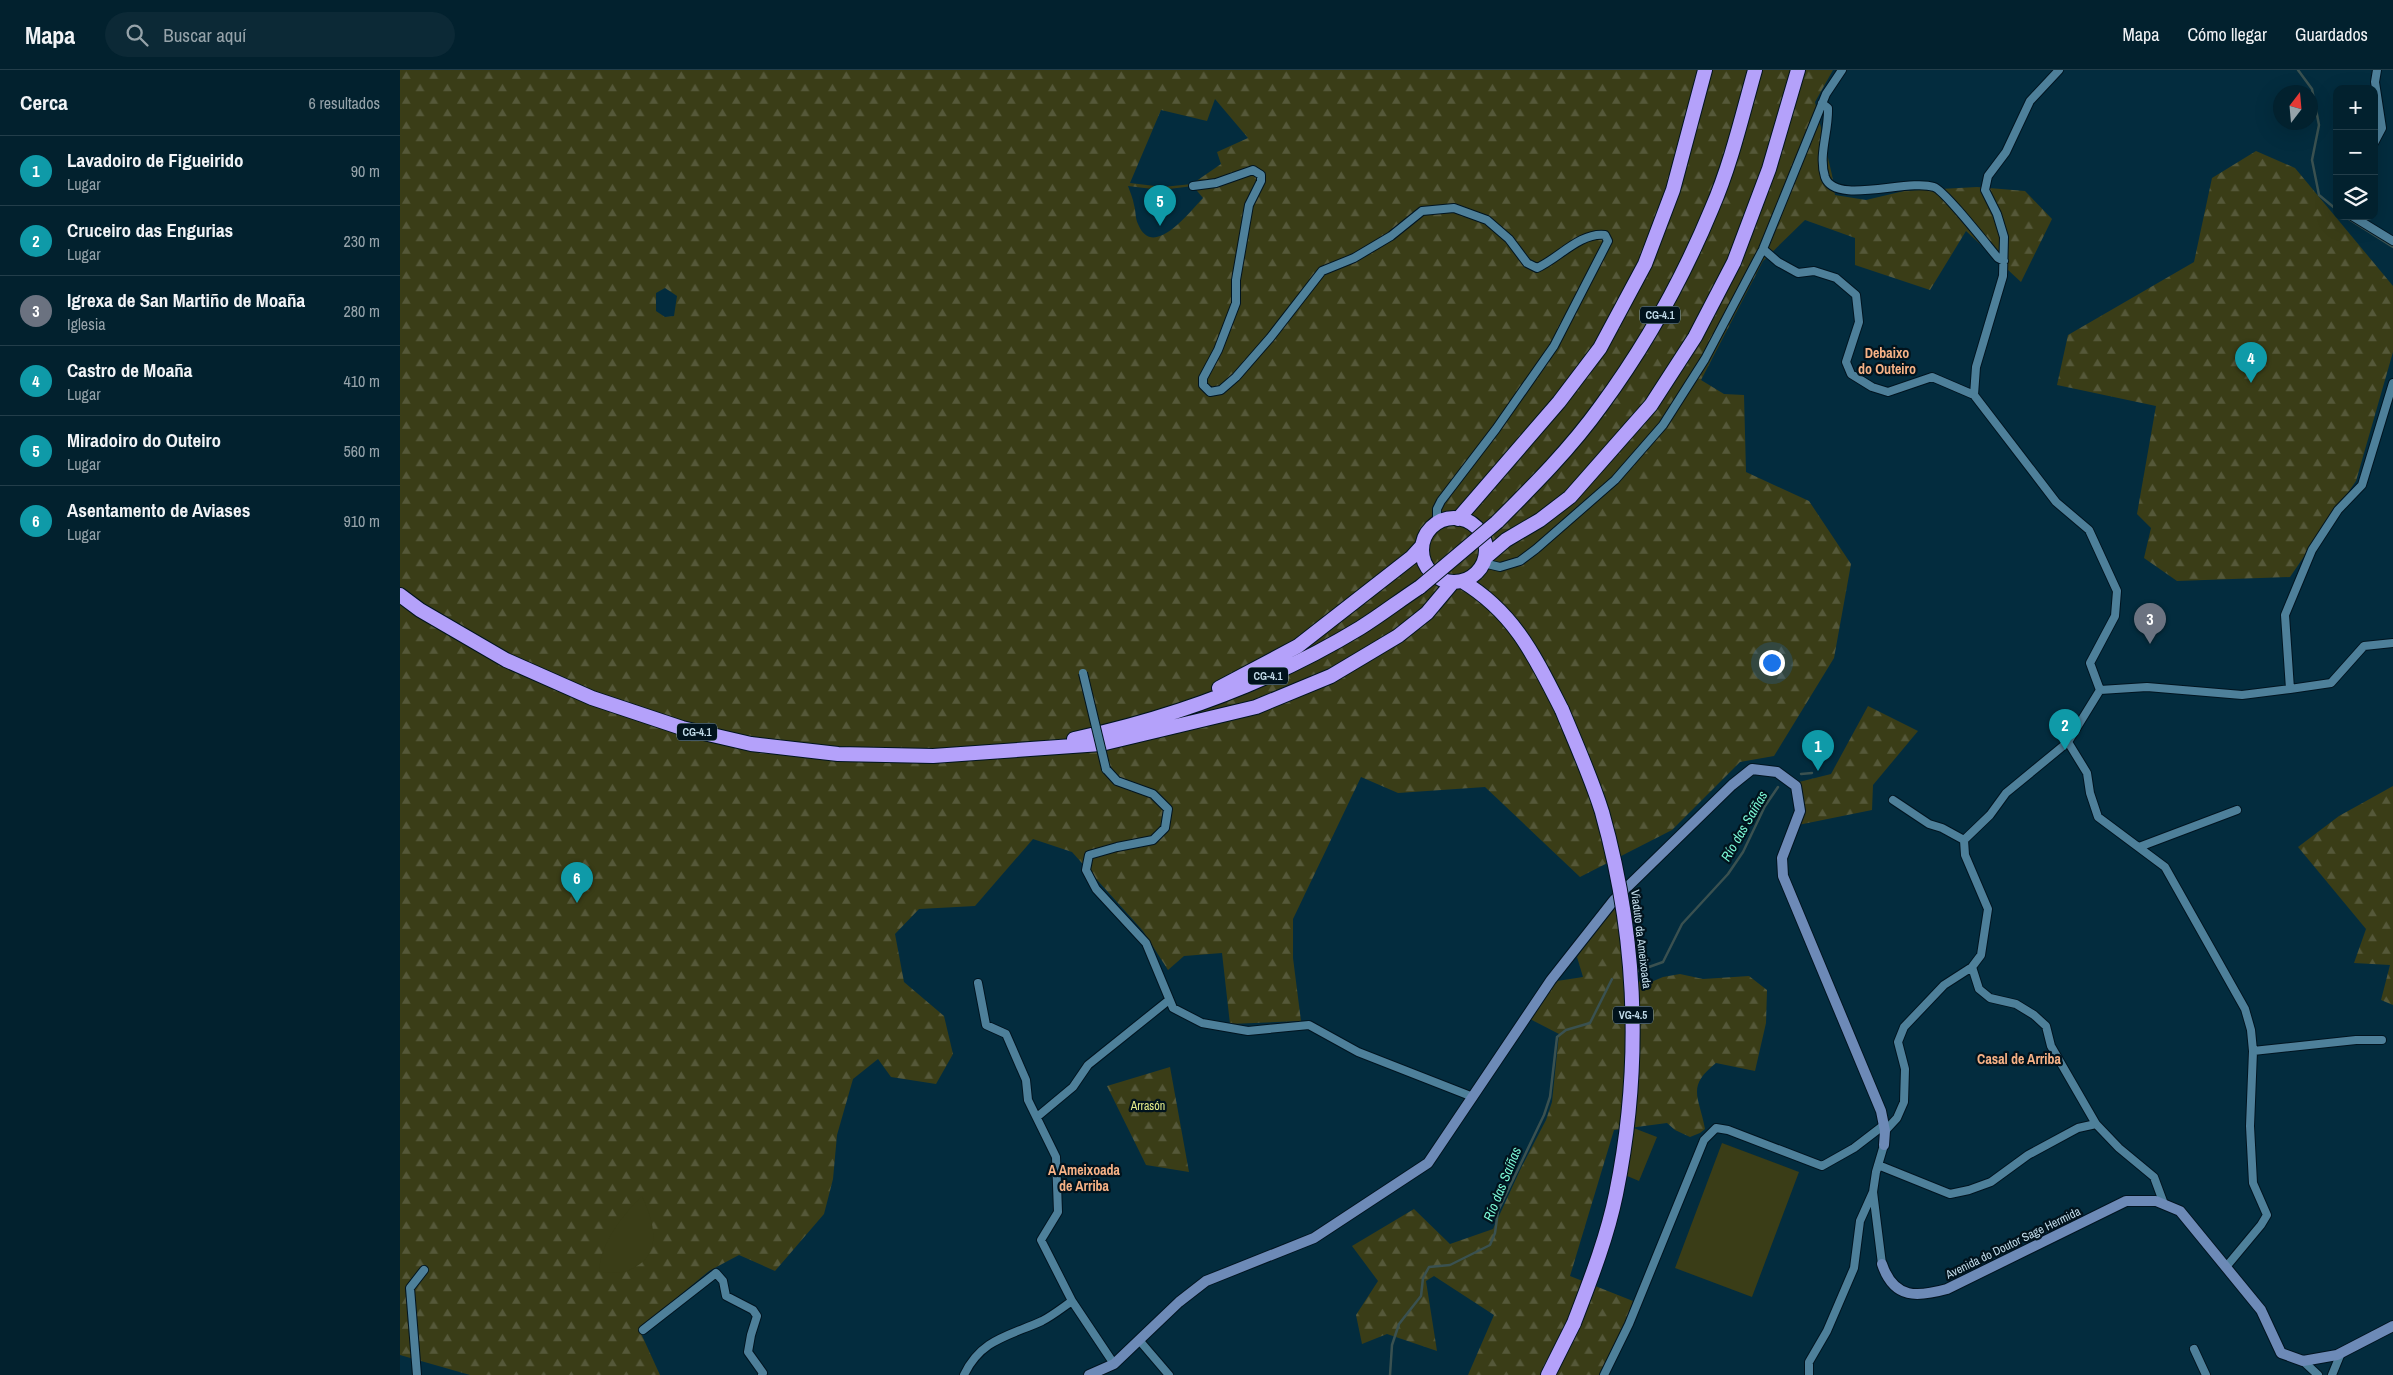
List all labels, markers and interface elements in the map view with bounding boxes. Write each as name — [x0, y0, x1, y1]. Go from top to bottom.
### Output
search box — [105, 12, 455, 57]
text: Mapa — [25, 19, 75, 51]
icon: search — [123, 21, 151, 49]
text: Buscar aquí — [163, 22, 246, 48]
text: Mapa — [2122, 22, 2159, 47]
text: Cómo llegar — [2187, 22, 2267, 47]
text: Guardados — [2295, 22, 2368, 47]
north arrow — [2273, 85, 2318, 130]
map controls — [2333, 85, 2378, 220]
button: + — [2333, 85, 2378, 130]
text: Cerca — [20, 88, 68, 117]
text: 6 resultados — [309, 92, 380, 114]
button: − — [2333, 130, 2378, 175]
text: Lavadoiro de Figueirido — [67, 147, 244, 173]
text: 1 — [32, 160, 40, 182]
text: 90 m — [351, 160, 380, 182]
text: Lugar — [67, 173, 101, 195]
button: layers — [2333, 175, 2378, 220]
pin: 5 — [1144, 185, 1176, 226]
text: Cruceiro das Engurias — [67, 217, 233, 243]
text: 2 — [32, 230, 40, 252]
text: 230 m — [344, 230, 380, 252]
text: Lugar — [67, 243, 101, 265]
text: Igrexa de San Martiño de Moaña — [67, 287, 305, 313]
text: 3 — [32, 300, 40, 322]
text: 280 m — [344, 300, 380, 322]
road number: CG-4.1 — [1640, 306, 1680, 324]
text: Iglesia — [67, 313, 106, 335]
pin: 4 — [2235, 342, 2267, 383]
district label: Debaixo do Outeiro — [1858, 344, 1916, 378]
text: Castro de Moaña — [67, 357, 193, 383]
text: 4 — [32, 370, 40, 392]
text: 410 m — [344, 370, 380, 392]
text: Lugar — [67, 383, 101, 405]
text: Miradoiro do Outeiro — [67, 427, 221, 453]
text: 5 — [32, 440, 40, 462]
text: 560 m — [344, 440, 380, 462]
text: Lugar — [67, 453, 101, 475]
text: Asentamento de Aviases — [67, 497, 250, 523]
text: 6 — [32, 510, 40, 532]
text: 910 m — [344, 510, 380, 532]
text: Lugar — [67, 523, 101, 545]
pin: 3 — [2134, 603, 2166, 644]
your location — [1759, 650, 1785, 676]
road number: CG-4.1 — [1248, 668, 1288, 684]
pin: 2 — [2049, 709, 2081, 750]
road number: CG-4.1 — [677, 724, 717, 740]
pin: 1 — [1802, 730, 1834, 771]
water label: Río das Saíñas — [1717, 787, 1772, 864]
pin: 6 — [561, 862, 593, 903]
street label: Viaduto da Ameixoada — [1627, 889, 1655, 990]
road number: VG-4.5 — [1613, 1006, 1653, 1024]
district label: Casal de Arriba — [1977, 1050, 2062, 1068]
park label: Arrasón — [1130, 1098, 1165, 1114]
water label: Río das Saíñas — [1479, 1144, 1525, 1224]
district label: A Ameixoada de Arriba — [1048, 1161, 1121, 1195]
street label: Avenida do Doutor Sage Hermida — [1942, 1203, 2084, 1283]

